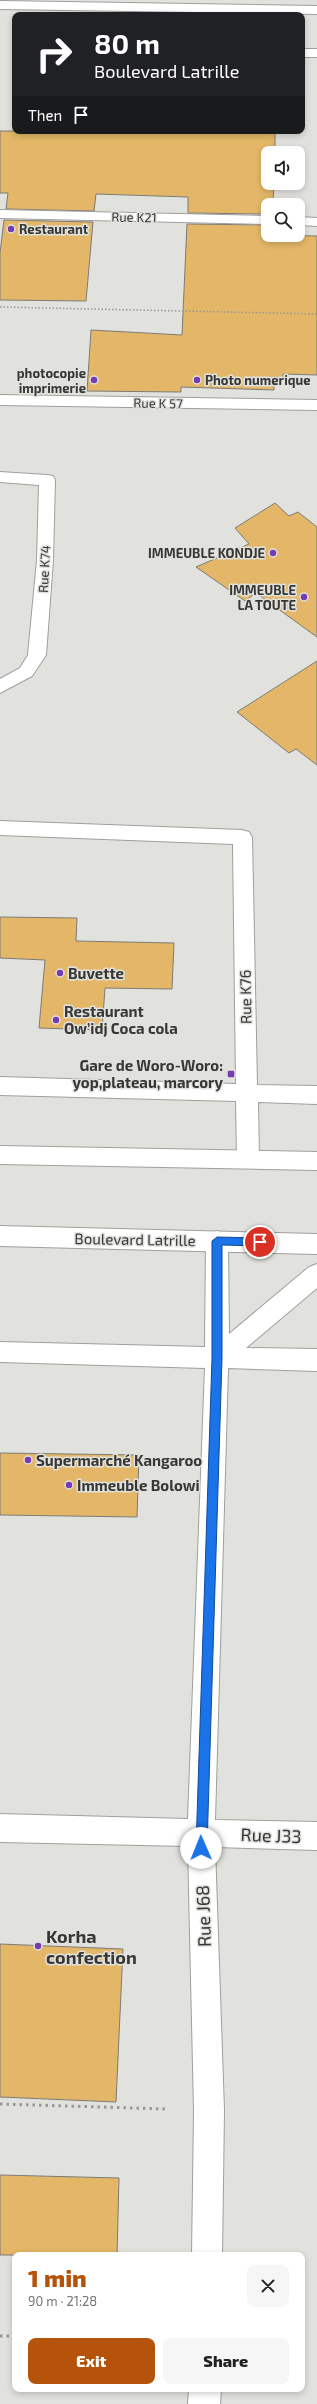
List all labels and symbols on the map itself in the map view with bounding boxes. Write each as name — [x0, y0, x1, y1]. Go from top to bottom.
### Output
street label: Rue K21 — [111, 209, 157, 225]
place label: Restaurant — [19, 221, 89, 237]
marker: Restaurant — [6, 224, 16, 234]
place label: photocopie imprimerie — [17, 365, 86, 396]
place label: Photo numerique — [205, 372, 311, 388]
marker: photocopie imprimerie — [89, 375, 99, 385]
marker: Photo numerique — [192, 375, 202, 385]
street label: Rue K 57 — [133, 395, 183, 411]
street label: Rue K74 — [35, 545, 53, 593]
place label: IMMEUBLE KONDJE — [148, 545, 265, 561]
marker: IMMEUBLE KONDJE — [268, 548, 278, 558]
place label: IMMEUBLE LA TOUTE — [229, 582, 296, 613]
marker: IMMEUBLE LA TOUTE — [299, 592, 309, 602]
place label: Buvette — [68, 964, 124, 982]
marker: Buvette — [55, 968, 65, 978]
street label: Rue K76 — [236, 970, 254, 1024]
place label: Restaurant Ow’idj Coca cola — [64, 1002, 178, 1037]
marker: Restaurant Ow’idj Coca cola — [51, 1015, 61, 1025]
place label: Gare de Woro-Woro: yop,plateau, marcory — [72, 1056, 224, 1092]
marker: Gare de Woro-Woro: yop,plateau, marcory — [226, 1069, 236, 1079]
pin — [243, 1225, 277, 1259]
street label: Boulevard Latrille — [74, 1229, 196, 1249]
place label: Supermarché Kangaroo — [36, 1451, 202, 1469]
marker: Supermarché Kangaroo — [23, 1455, 33, 1465]
place label: Immeuble Bolowi — [77, 1476, 200, 1494]
marker: Immeuble Bolowi — [64, 1480, 74, 1490]
street label: Rue J33 — [240, 1823, 302, 1847]
position arrow — [180, 1827, 222, 1869]
street label: Rue J68 — [191, 1885, 215, 1947]
place label: Korha confection — [46, 1925, 137, 1968]
marker: Korha confection — [33, 1941, 43, 1951]

